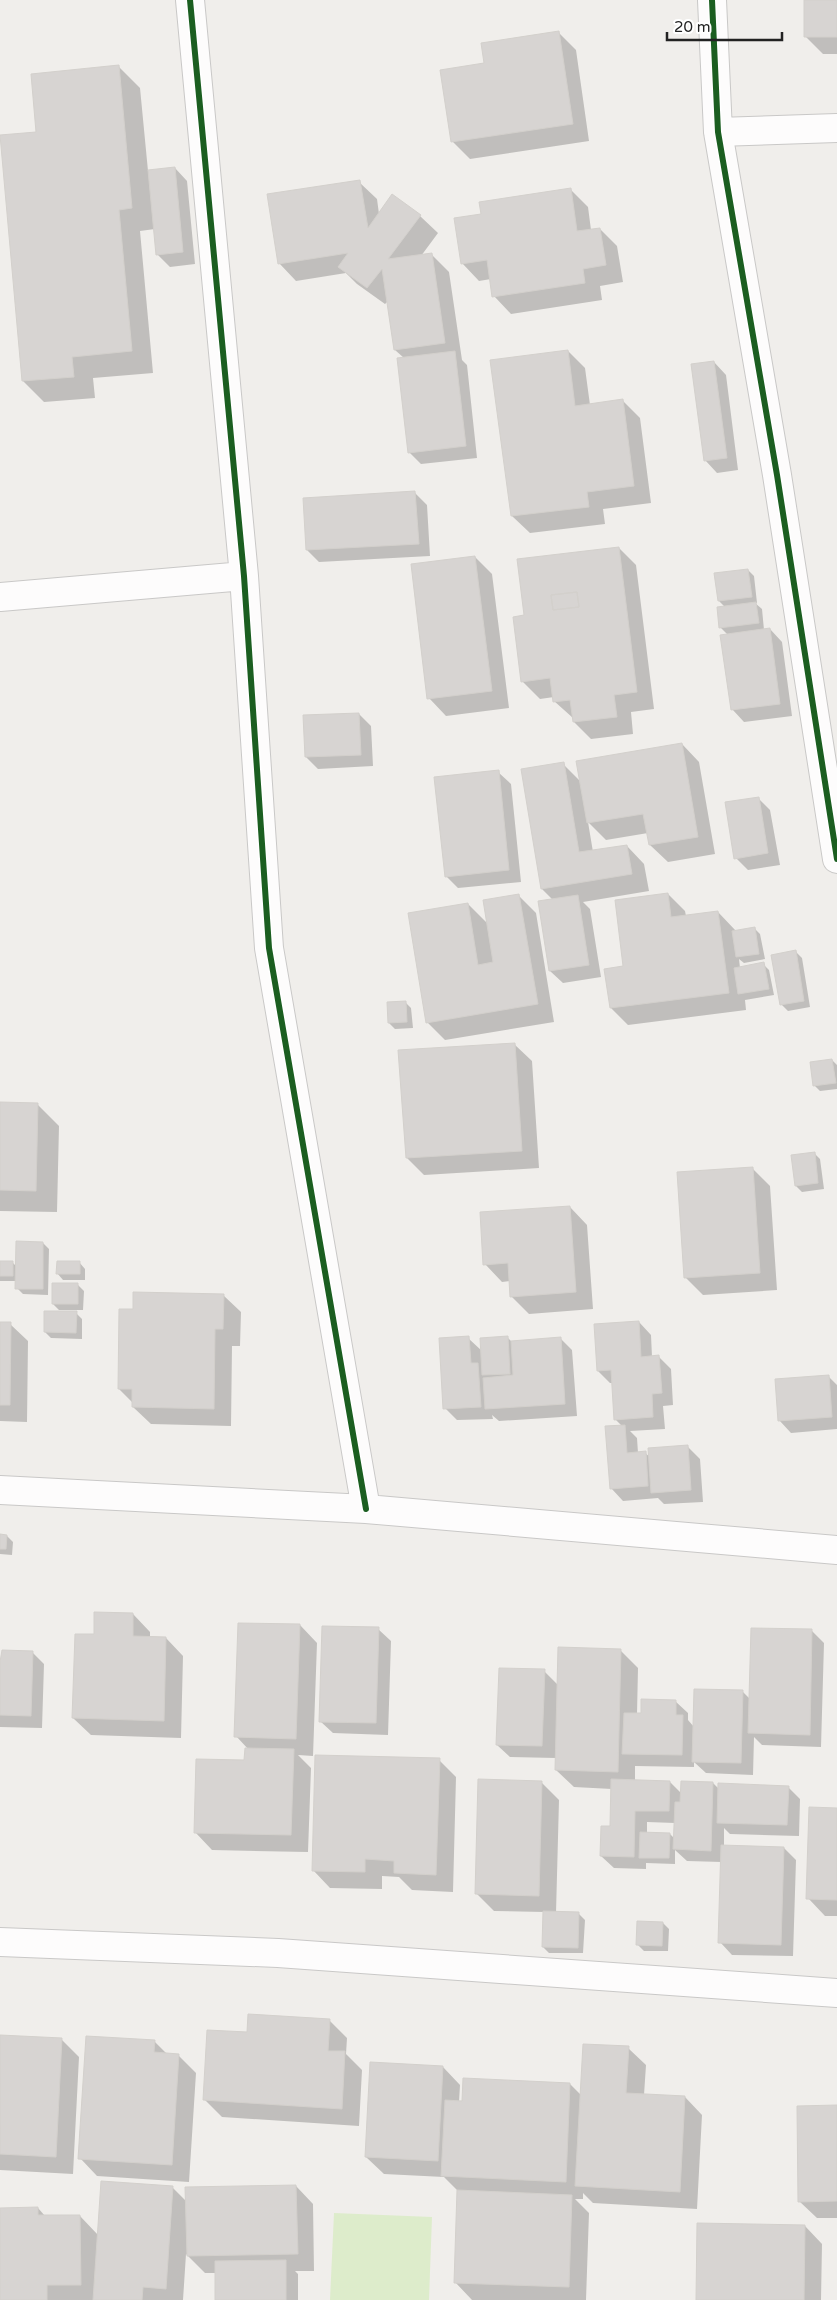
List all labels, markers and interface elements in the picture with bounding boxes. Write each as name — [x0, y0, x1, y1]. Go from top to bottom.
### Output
scale bar — [667, 10, 782, 42]
text: 20 m — [674, 18, 711, 36]

